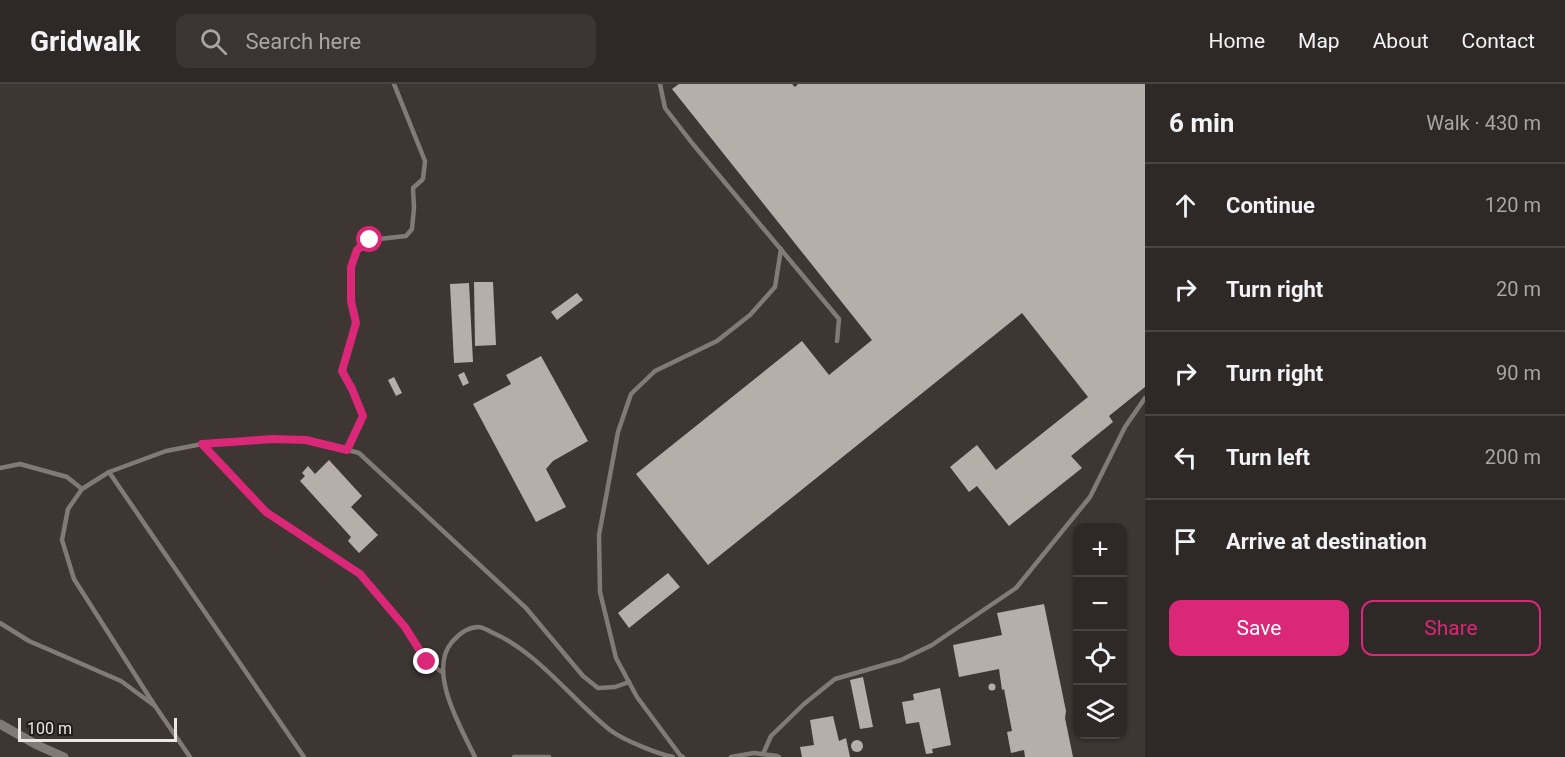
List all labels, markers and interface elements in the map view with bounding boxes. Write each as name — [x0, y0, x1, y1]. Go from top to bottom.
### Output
search box — [176, 14, 596, 68]
text: Gridwalk — [30, 25, 140, 58]
icon: search — [197, 25, 230, 58]
text: Search here — [245, 29, 361, 54]
text: Home — [1209, 29, 1265, 53]
text: Map — [1298, 29, 1340, 53]
text: About — [1373, 29, 1429, 53]
text: Contact — [1462, 29, 1535, 53]
text: 6 min — [1169, 108, 1234, 138]
text: Walk · 430 m — [1426, 111, 1541, 135]
icon: ahead — [1169, 189, 1202, 222]
text: Continue — [1226, 193, 1315, 218]
text: 120 m — [1485, 193, 1541, 217]
route start — [356, 226, 382, 252]
icon: right — [1169, 273, 1202, 306]
text: Turn right — [1226, 277, 1323, 302]
text: 20 m — [1496, 277, 1541, 301]
icon: right — [1169, 357, 1202, 390]
text: Turn right — [1226, 361, 1323, 386]
text: 90 m — [1496, 361, 1541, 385]
icon: left — [1169, 441, 1202, 474]
text: Turn left — [1226, 445, 1310, 470]
text: 200 m — [1485, 445, 1541, 469]
map controls — [1073, 523, 1127, 739]
button: + — [1073, 523, 1127, 577]
icon: arrive — [1169, 525, 1202, 558]
text: Arrive at destination — [1226, 529, 1427, 554]
button: − — [1073, 577, 1127, 631]
button: Save — [1169, 600, 1349, 656]
button: Share — [1361, 600, 1541, 656]
button: locate — [1073, 631, 1127, 685]
route end — [413, 648, 439, 674]
button: layers — [1073, 685, 1127, 739]
scale bar — [18, 715, 177, 742]
text: 100 m — [27, 719, 72, 738]

